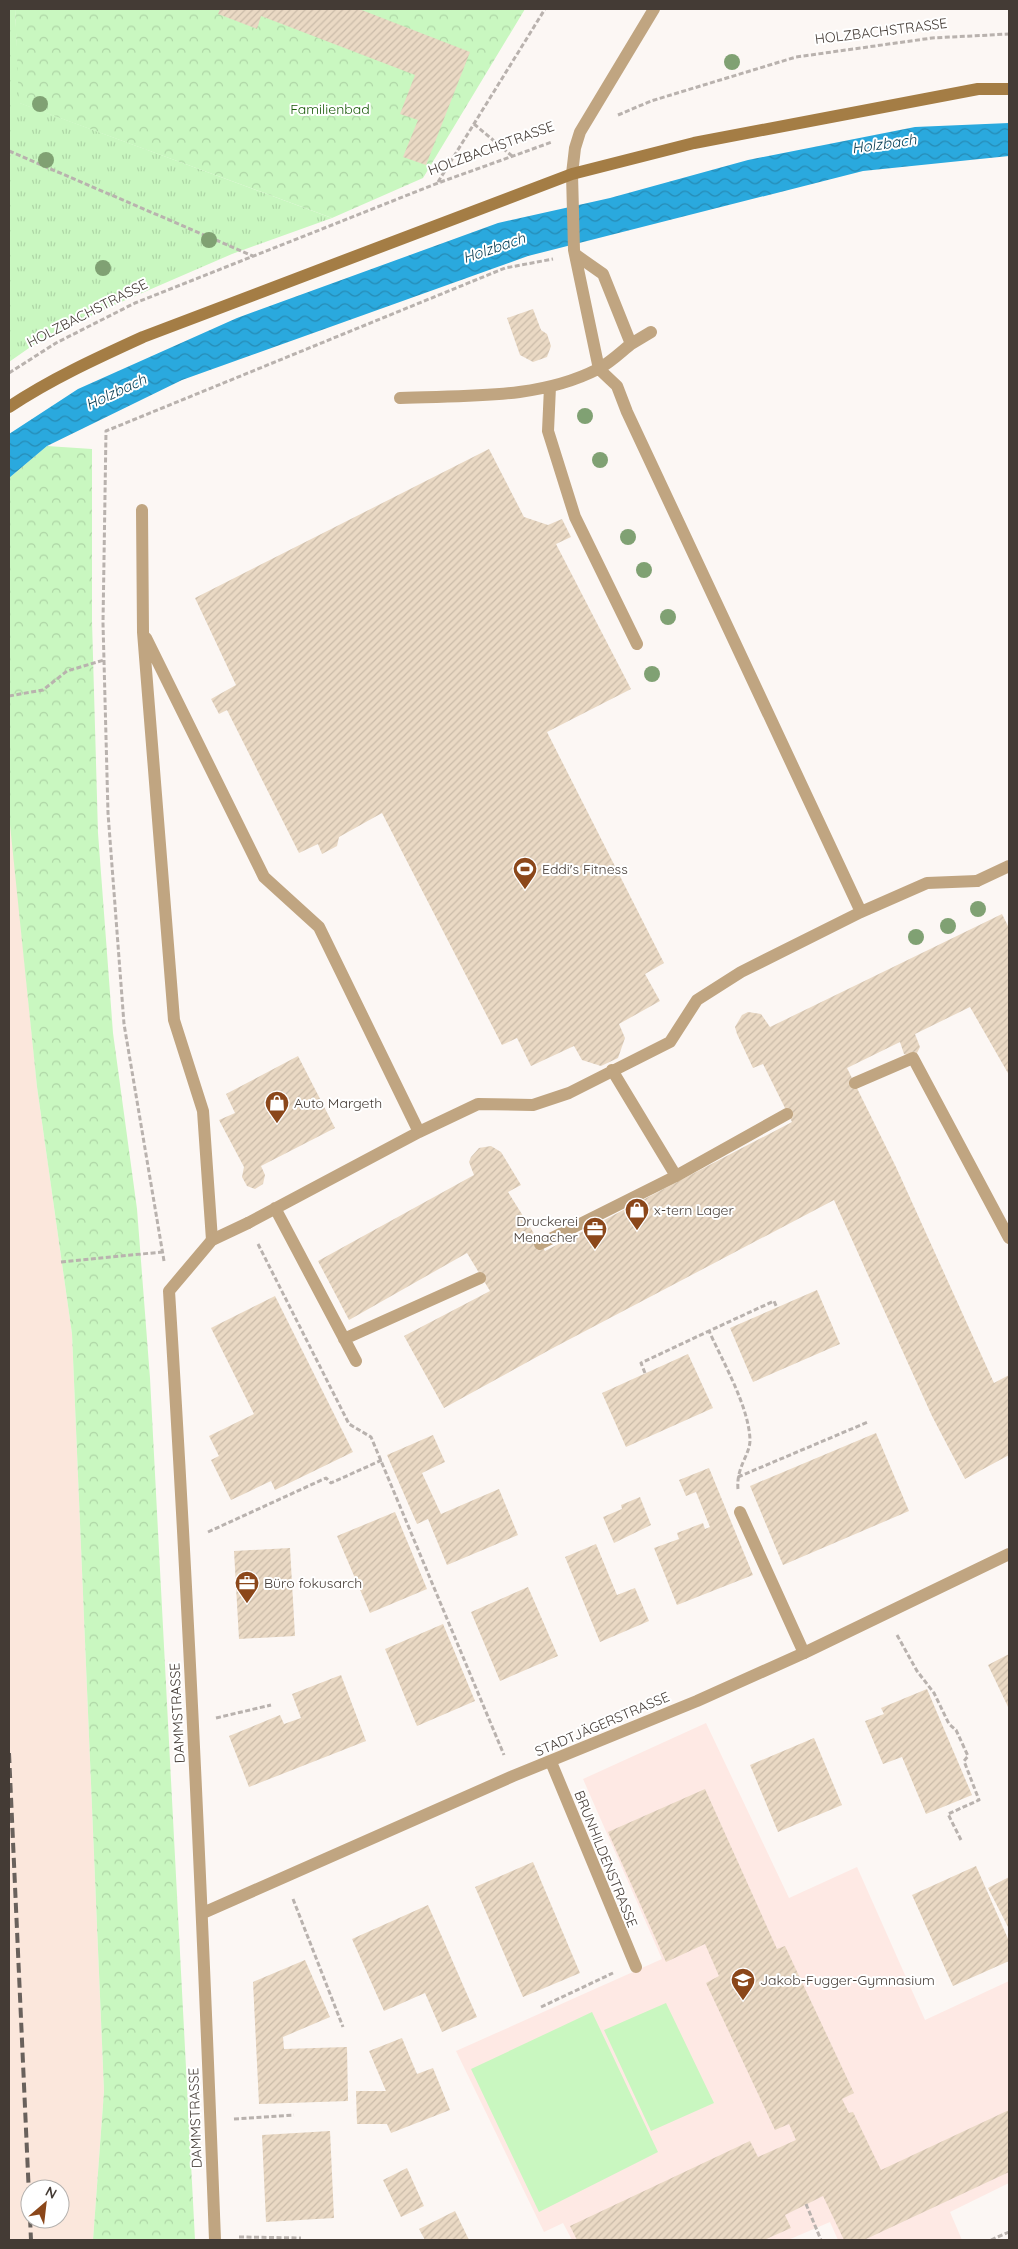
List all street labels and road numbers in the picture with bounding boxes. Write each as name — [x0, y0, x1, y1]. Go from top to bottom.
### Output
street label: HOLZBACHSTRASSE — [814, 14, 948, 48]
street label: HOLZBACHSTRASSE — [425, 117, 557, 179]
street label: HOLZBACHSTRASSE — [24, 275, 150, 351]
street label: DAMMSTRASSE — [165, 1662, 189, 1764]
street label: STADTJÄGERSTRASSE — [532, 1687, 672, 1761]
street label: BRUNHILDENSTRASSE — [570, 1788, 642, 1930]
street label: DAMMSTRASSE — [184, 2067, 206, 2169]

